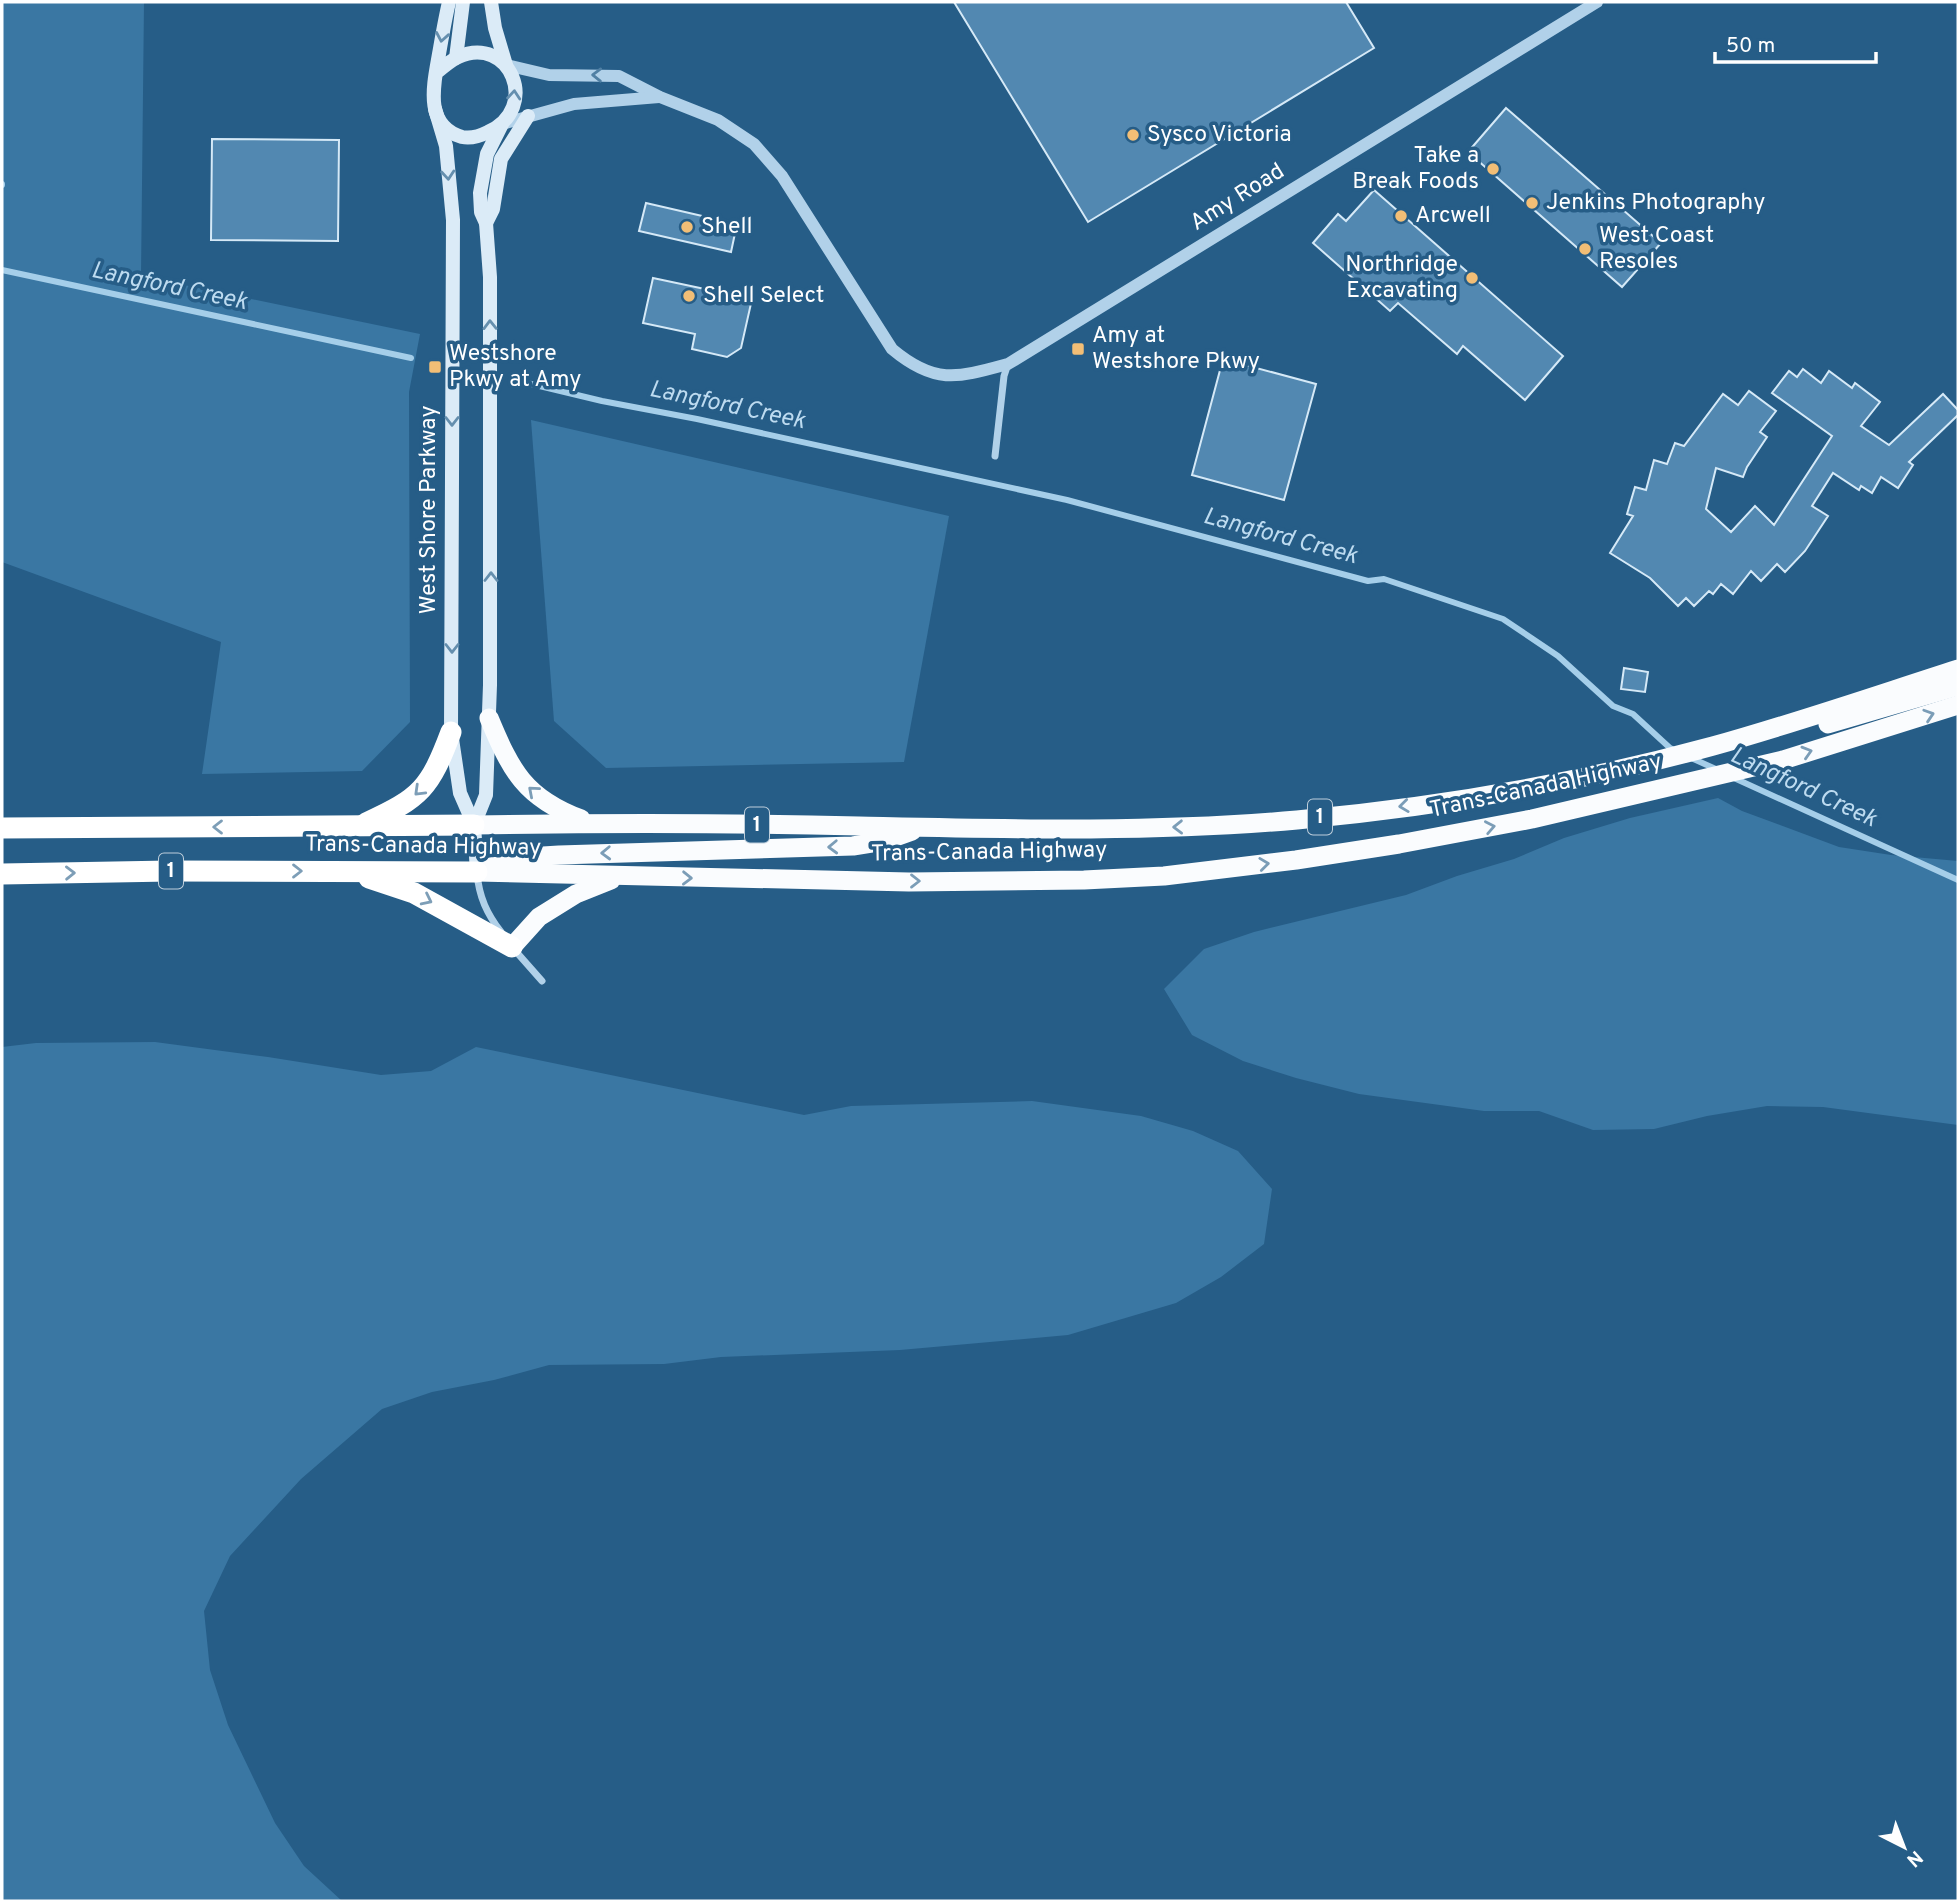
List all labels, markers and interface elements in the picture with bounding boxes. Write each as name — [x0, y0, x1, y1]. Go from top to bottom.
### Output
scale bar — [1715, 21, 1876, 65]
one-way arrow — [435, 31, 450, 43]
text: 50 m — [1726, 33, 1775, 60]
one-way arrow — [592, 67, 602, 83]
one-way arrow — [506, 89, 521, 100]
place label: Sysco Victoria — [1147, 121, 1292, 150]
marker: Sysco Victoria — [1125, 127, 1141, 143]
place label: Take a Break Foods — [1352, 142, 1479, 197]
street label: Amy Road — [1185, 158, 1291, 238]
marker: Take a Break Foods — [1485, 161, 1501, 177]
one-way arrow — [441, 170, 456, 181]
place label: Jenkins Photography — [1546, 189, 1765, 218]
marker: Jenkins Photography — [1524, 195, 1540, 211]
place label: Arcwell — [1415, 202, 1491, 231]
marker: Arcwell — [1393, 208, 1409, 224]
place label: Shell — [701, 213, 753, 242]
marker: Shell — [679, 219, 695, 235]
place label: West Coast Resoles — [1599, 222, 1714, 277]
marker: West Coast Resoles — [1577, 241, 1593, 257]
place label: Northridge Excavating — [1345, 251, 1458, 306]
water label: Langford Creek — [88, 256, 251, 318]
marker: Northridge Excavating — [1464, 270, 1480, 286]
place label: Shell Select — [703, 282, 824, 311]
marker: Shell Select — [681, 288, 697, 304]
one-way arrow — [482, 319, 498, 329]
place label: Amy at Westshore Pkwy — [1092, 322, 1260, 377]
place label: Westshore Pkwy at Amy — [449, 340, 582, 395]
marker: Amy at Westshore Pkwy — [1070, 341, 1086, 357]
marker: Westshore Pkwy at Amy — [427, 359, 443, 375]
water label: Langford Creek — [646, 375, 809, 437]
street label: West Shore Parkway — [415, 405, 444, 615]
one-way arrow — [444, 416, 460, 427]
water label: Langford Creek — [1200, 502, 1361, 572]
one-way arrow — [483, 571, 499, 581]
one-way arrow — [444, 644, 460, 654]
one-way arrow — [1923, 709, 1935, 723]
water label: Langford Creek — [1725, 741, 1882, 835]
one-way arrow — [1801, 746, 1813, 761]
street label: Trans-Canada Highway — [1427, 748, 1665, 826]
one-way arrow — [415, 782, 428, 795]
one-way arrow — [528, 787, 541, 799]
one-way arrow — [1398, 799, 1410, 814]
road number: 1 — [1308, 800, 1332, 834]
road number: 1 — [745, 808, 769, 842]
one-way arrow — [212, 819, 223, 835]
one-way arrow — [1172, 819, 1183, 834]
one-way arrow — [1484, 820, 1496, 835]
street label: Trans-Canada Highway — [305, 830, 541, 864]
street label: Trans-Canada Highway — [871, 836, 1107, 870]
one-way arrow — [827, 839, 838, 854]
one-way arrow — [600, 846, 611, 861]
road number: 1 — [159, 854, 183, 888]
one-way arrow — [1258, 856, 1270, 871]
one-way arrow — [293, 863, 303, 879]
one-way arrow — [65, 865, 76, 880]
one-way arrow — [683, 870, 693, 886]
one-way arrow — [910, 873, 921, 889]
one-way arrow — [420, 892, 432, 906]
north arrow — [1869, 1812, 1939, 1882]
text: N — [1901, 1845, 1927, 1872]

